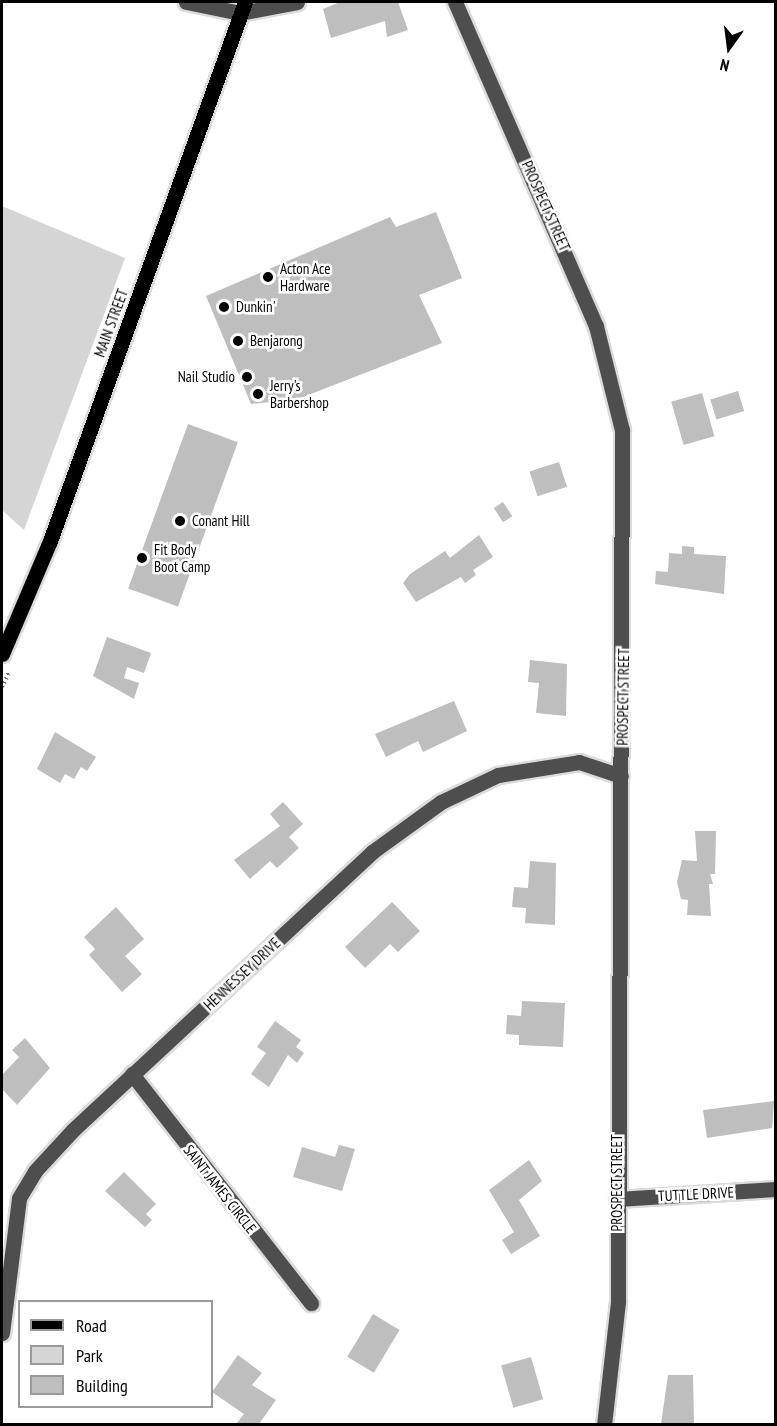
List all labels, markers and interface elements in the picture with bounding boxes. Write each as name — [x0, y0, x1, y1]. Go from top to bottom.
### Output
north arrow — [699, 18, 759, 78]
text: N — [718, 55, 731, 76]
street label: PROSPECT STREET — [518, 158, 574, 254]
place label: Acton Ace Hardware — [280, 259, 331, 294]
marker: Acton Ace Hardware — [261, 270, 275, 284]
street label: MAIN STREET — [90, 286, 132, 360]
place label: Dunkin' — [236, 298, 275, 316]
marker: Dunkin' — [217, 300, 231, 314]
place label: Benjarong — [250, 332, 303, 350]
marker: Benjarong — [231, 334, 245, 348]
place label: Nail Studio — [178, 368, 235, 386]
marker: Nail Studio — [240, 370, 254, 384]
place label: Jerry's Barbershop — [270, 376, 329, 411]
marker: Jerry's Barbershop — [251, 387, 265, 401]
place label: Conant Hill — [192, 512, 250, 530]
marker: Conant Hill — [173, 514, 187, 528]
place label: Fit Body Boot Camp — [154, 540, 210, 575]
marker: Fit Body Boot Camp — [135, 551, 149, 565]
street label: PROSPECT STREET — [613, 648, 633, 746]
street label: HENNESSEY DRIVE — [200, 934, 284, 1014]
street label: PROSPECT STREET — [608, 1134, 626, 1232]
street label: SAINT JAMES CIRCLE — [180, 1141, 260, 1237]
street label: TUTTLE DRIVE — [658, 1183, 734, 1205]
legend — [18, 1300, 213, 1408]
text: Road — [76, 1314, 107, 1337]
text: Park — [76, 1344, 103, 1367]
text: Building — [76, 1374, 128, 1397]

